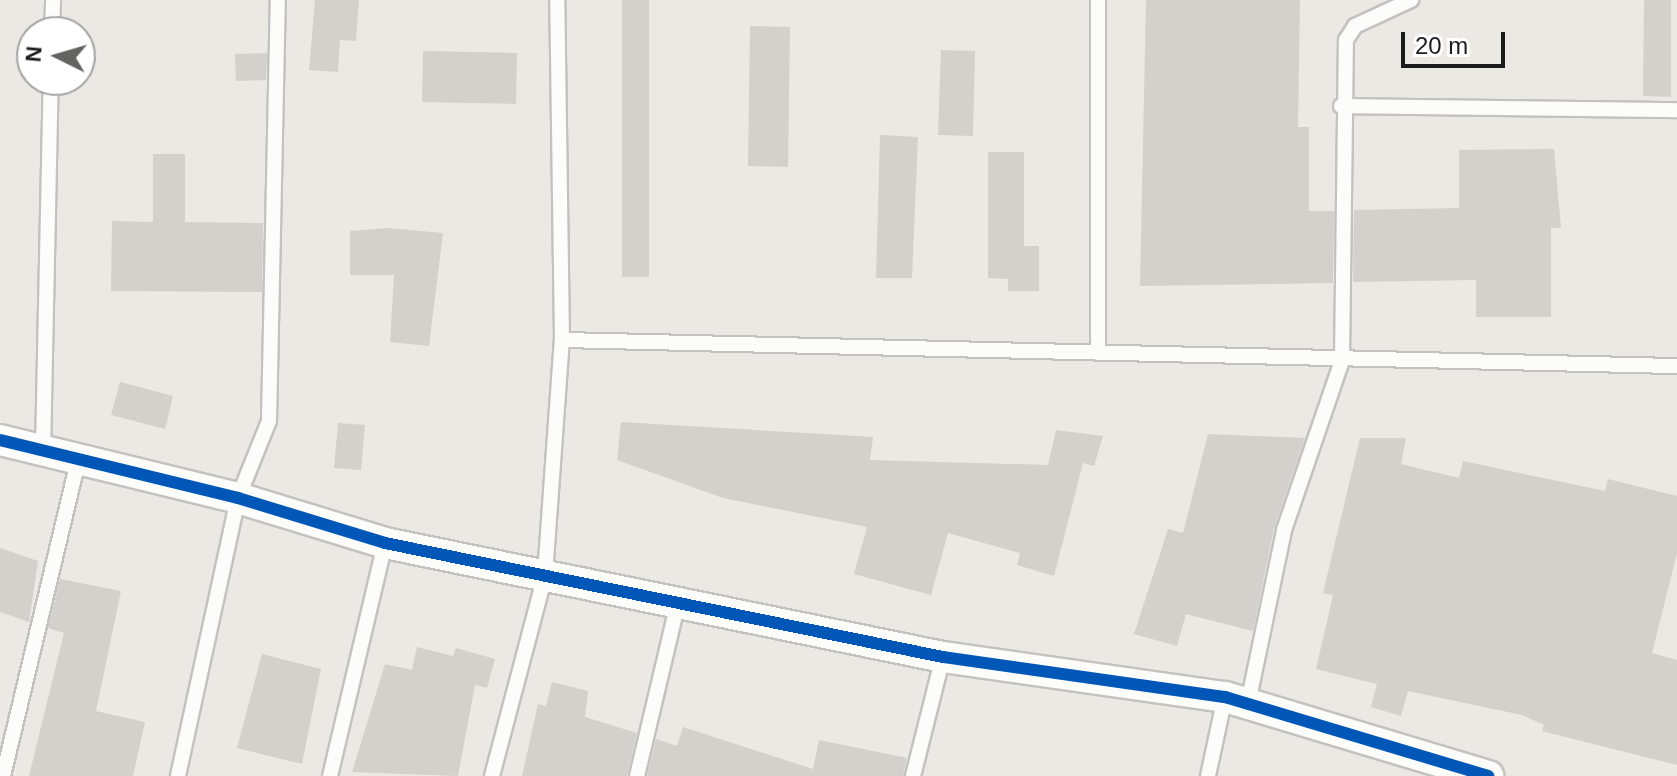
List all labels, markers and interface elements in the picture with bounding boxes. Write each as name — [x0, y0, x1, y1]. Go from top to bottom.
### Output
north arrow — [16, 16, 96, 96]
scale bar — [1405, 16, 1509, 66]
text: 20 m — [1415, 32, 1468, 59]
text: N — [20, 45, 47, 63]

